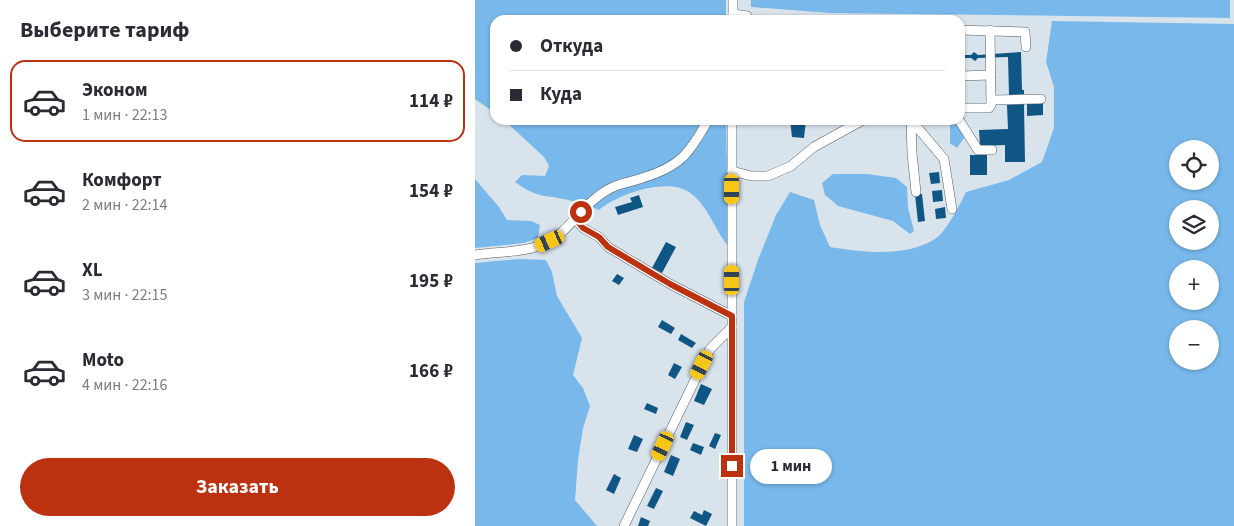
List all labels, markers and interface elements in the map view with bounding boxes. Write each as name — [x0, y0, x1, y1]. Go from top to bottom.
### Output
text: Выберите тариф — [20, 14, 190, 46]
text: Откуда — [540, 33, 603, 60]
text: Эконом — [82, 77, 148, 104]
icon: car — [22, 79, 67, 124]
text: Куда — [540, 81, 582, 108]
text: 114 ₽ — [409, 88, 453, 115]
text: 1 мин · 22:13 — [82, 104, 168, 126]
map controls — [1169, 140, 1219, 370]
button: locate — [1169, 140, 1219, 190]
text: Комфорт — [82, 167, 162, 194]
icon: car — [22, 169, 67, 214]
car — [724, 174, 739, 204]
text: 154 ₽ — [409, 178, 453, 205]
text: 2 мин · 22:14 — [82, 194, 168, 216]
button: layers — [1169, 200, 1219, 250]
route start — [570, 201, 592, 223]
car — [533, 228, 566, 254]
text: XL — [82, 257, 103, 284]
icon: car — [22, 259, 67, 304]
button: + — [1169, 260, 1219, 310]
car — [724, 265, 739, 295]
text: 195 ₽ — [409, 268, 453, 295]
text: 3 мин · 22:15 — [82, 284, 168, 306]
button: − — [1169, 320, 1219, 370]
text: Moto — [82, 347, 124, 374]
car — [688, 348, 715, 382]
icon: car — [22, 349, 67, 394]
text: 166 ₽ — [409, 358, 453, 385]
text: 4 мин · 22:16 — [82, 374, 168, 396]
car — [649, 429, 676, 463]
callout: 1 мин — [749, 448, 832, 484]
route end — [721, 455, 743, 477]
text: 1 мин — [771, 455, 811, 477]
button: Заказать — [20, 458, 455, 516]

